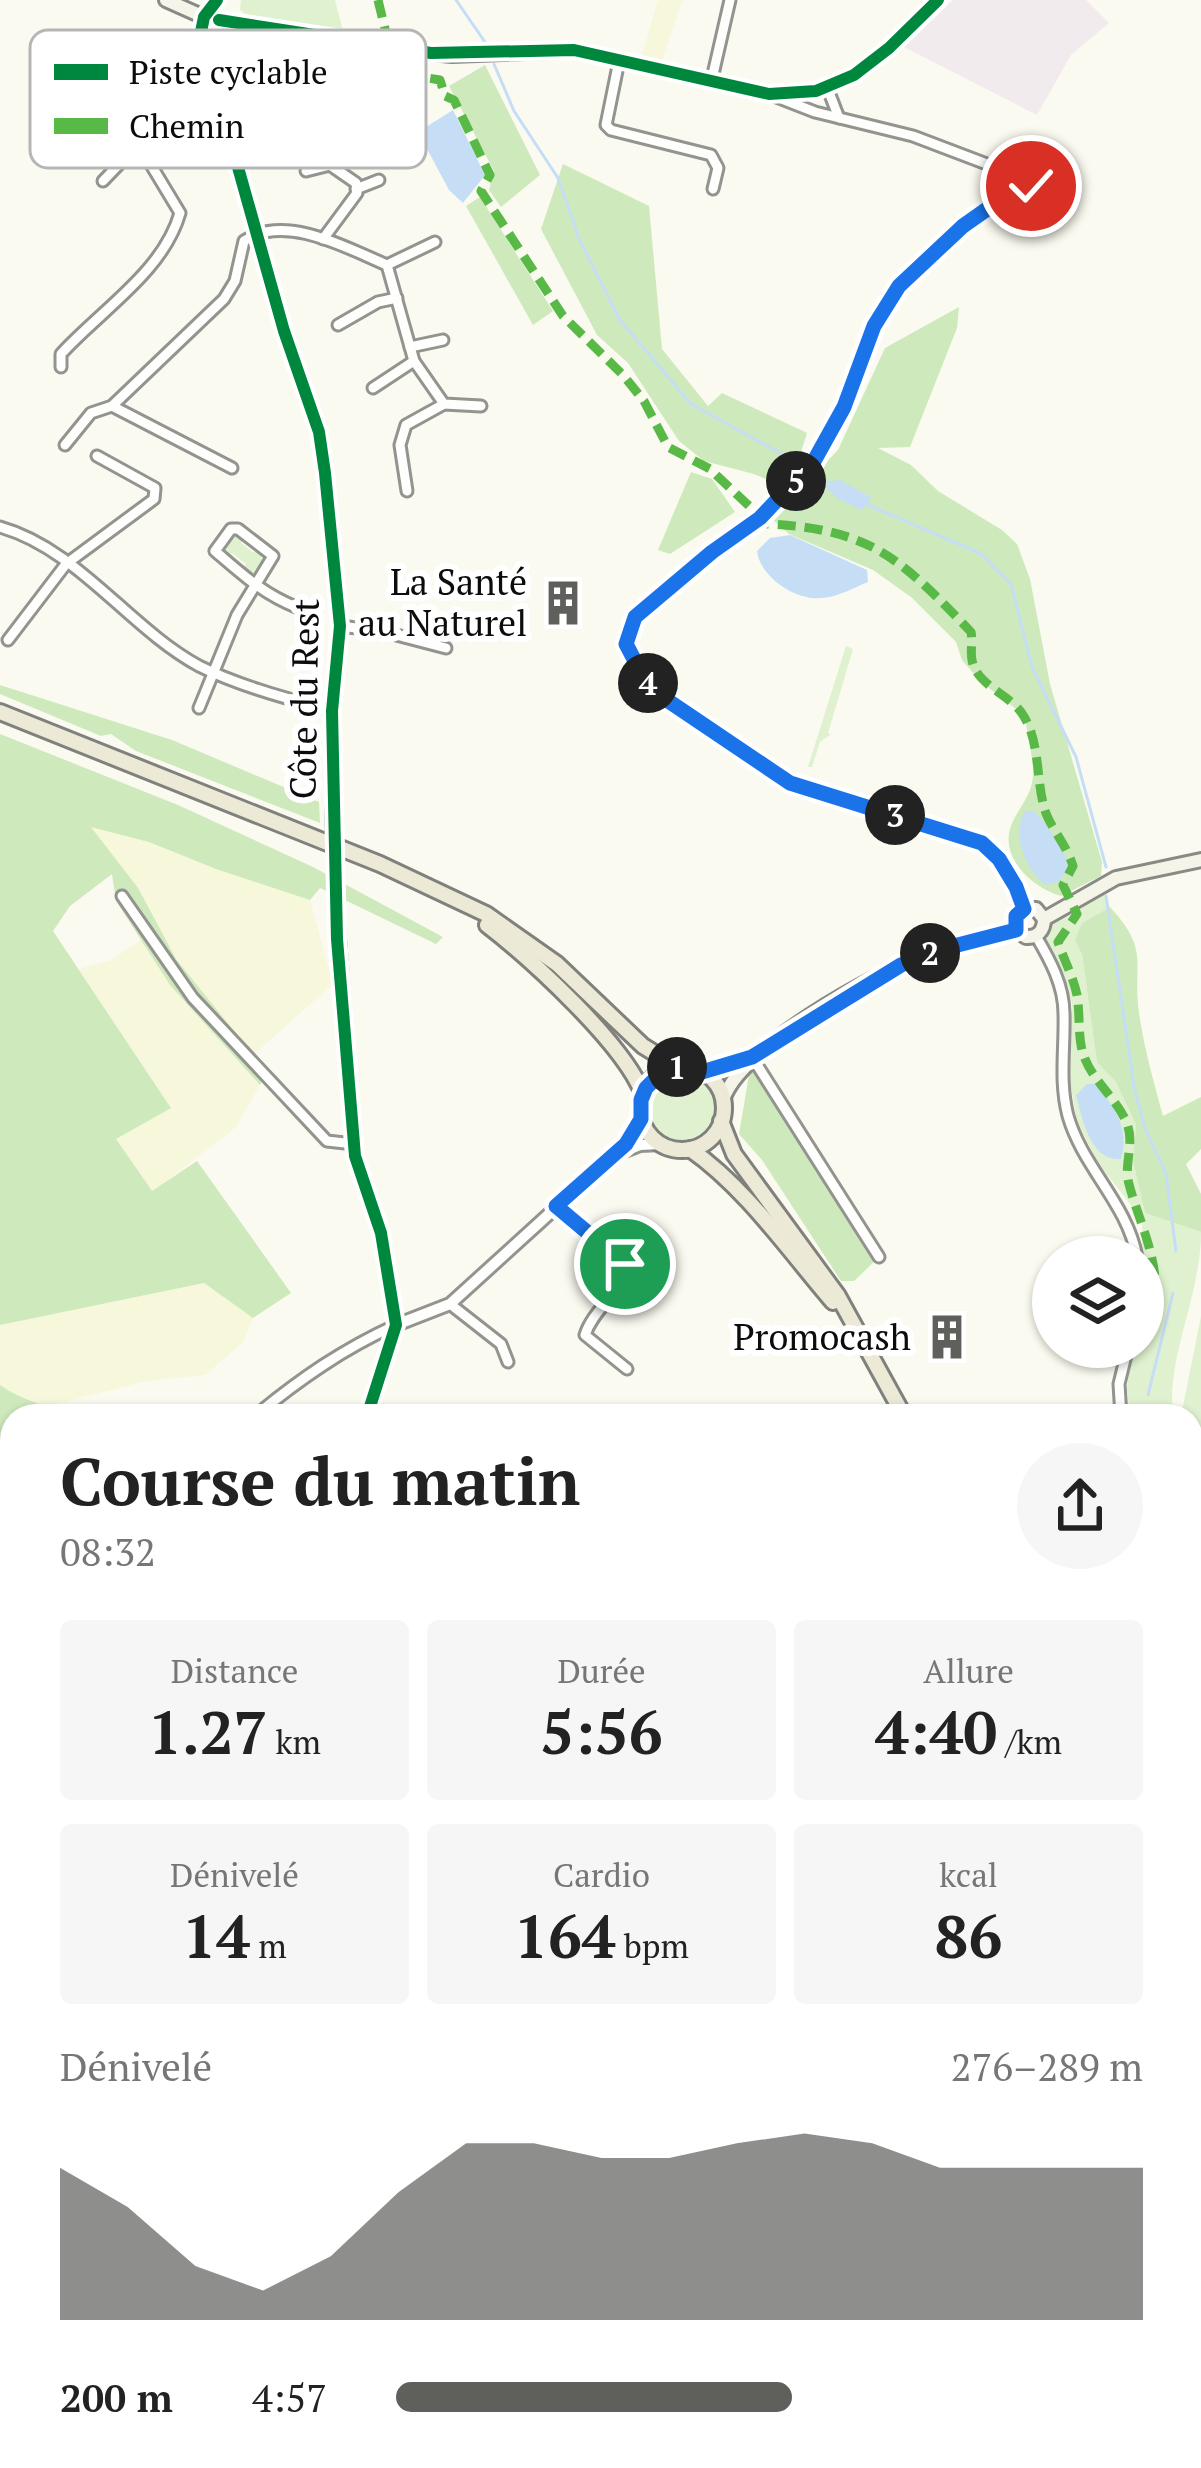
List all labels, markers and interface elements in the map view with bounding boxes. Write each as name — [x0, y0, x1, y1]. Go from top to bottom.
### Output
legend — [30, 30, 426, 168]
text: Piste cyclable — [129, 50, 328, 93]
text: Chemin — [129, 104, 245, 147]
pin — [980, 135, 1082, 237]
icon: check — [998, 153, 1064, 219]
pin: 5 — [766, 451, 826, 511]
text: 5 — [787, 459, 805, 502]
place label: La Santé au Naturel — [358, 558, 527, 646]
building icon: La Santé au Naturel — [538, 578, 588, 628]
street label: Côte du Rest — [278, 598, 329, 800]
pin: 4 — [618, 653, 678, 713]
text: 4 — [639, 661, 657, 704]
pin: 3 — [865, 785, 925, 845]
text: 3 — [886, 793, 904, 836]
pin: 2 — [900, 923, 960, 983]
text: 2 — [921, 931, 939, 974]
pin: 1 — [647, 1037, 707, 1097]
text: 1 — [668, 1045, 686, 1088]
pin — [574, 1213, 676, 1315]
icon: arrive — [592, 1231, 658, 1297]
map controls — [1032, 1236, 1164, 1368]
button: layers — [1032, 1236, 1164, 1368]
building icon: Promocash — [922, 1312, 972, 1362]
place label: Promocash — [733, 1313, 911, 1360]
text: Course du matin — [60, 1436, 580, 1524]
button: share — [1017, 1443, 1143, 1569]
text: 08:32 — [60, 1525, 156, 1577]
text: Distance — [171, 1649, 298, 1692]
text: Durée — [557, 1649, 646, 1692]
text: Allure — [923, 1649, 1014, 1692]
text: 1.27 — [148, 1692, 267, 1771]
text: 5:56 — [540, 1692, 663, 1771]
text: 4:40 — [875, 1692, 997, 1771]
text: km — [267, 1720, 321, 1763]
text: /km — [997, 1720, 1062, 1763]
text: Dénivelé — [170, 1853, 299, 1896]
text: Cardio — [553, 1853, 650, 1896]
text: kcal — [939, 1853, 998, 1896]
text: 14 — [182, 1896, 250, 1975]
text: 164 — [514, 1896, 616, 1975]
text: 86 — [935, 1896, 1002, 1975]
text: m — [250, 1924, 287, 1967]
text: bpm — [616, 1924, 689, 1967]
text: Dénivelé — [60, 2040, 212, 2092]
text: 276–289 m — [951, 2040, 1143, 2092]
text: 200 m — [60, 2371, 173, 2423]
text: 4:57 — [252, 2371, 327, 2423]

